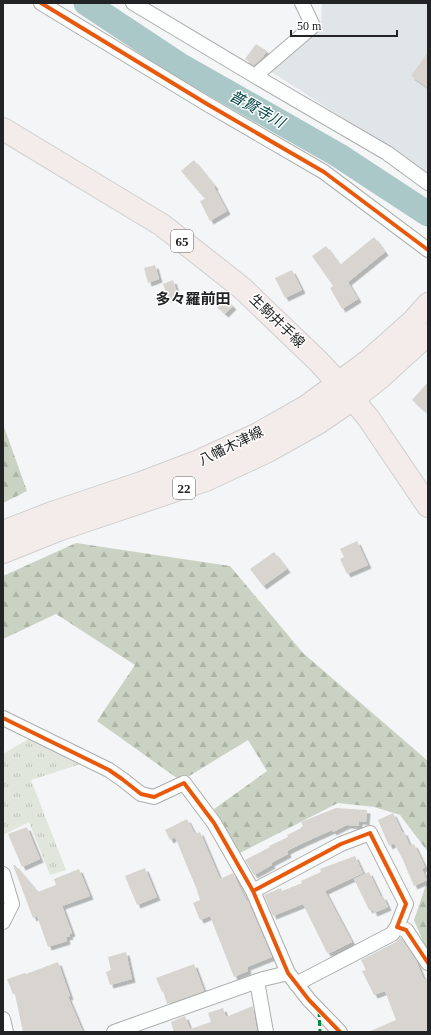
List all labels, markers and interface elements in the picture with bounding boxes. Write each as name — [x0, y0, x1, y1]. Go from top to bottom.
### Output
scale bar — [291, 12, 397, 38]
text: 50 m — [297, 19, 322, 33]
water label: 普賢寺川 — [227, 87, 289, 132]
road number: 65 — [171, 230, 193, 252]
district label: 多々羅前田 — [155, 290, 231, 307]
street label: 生駒井手線 — [247, 291, 308, 351]
street label: 八幡木津線 — [196, 424, 266, 468]
road number: 22 — [173, 477, 195, 499]

